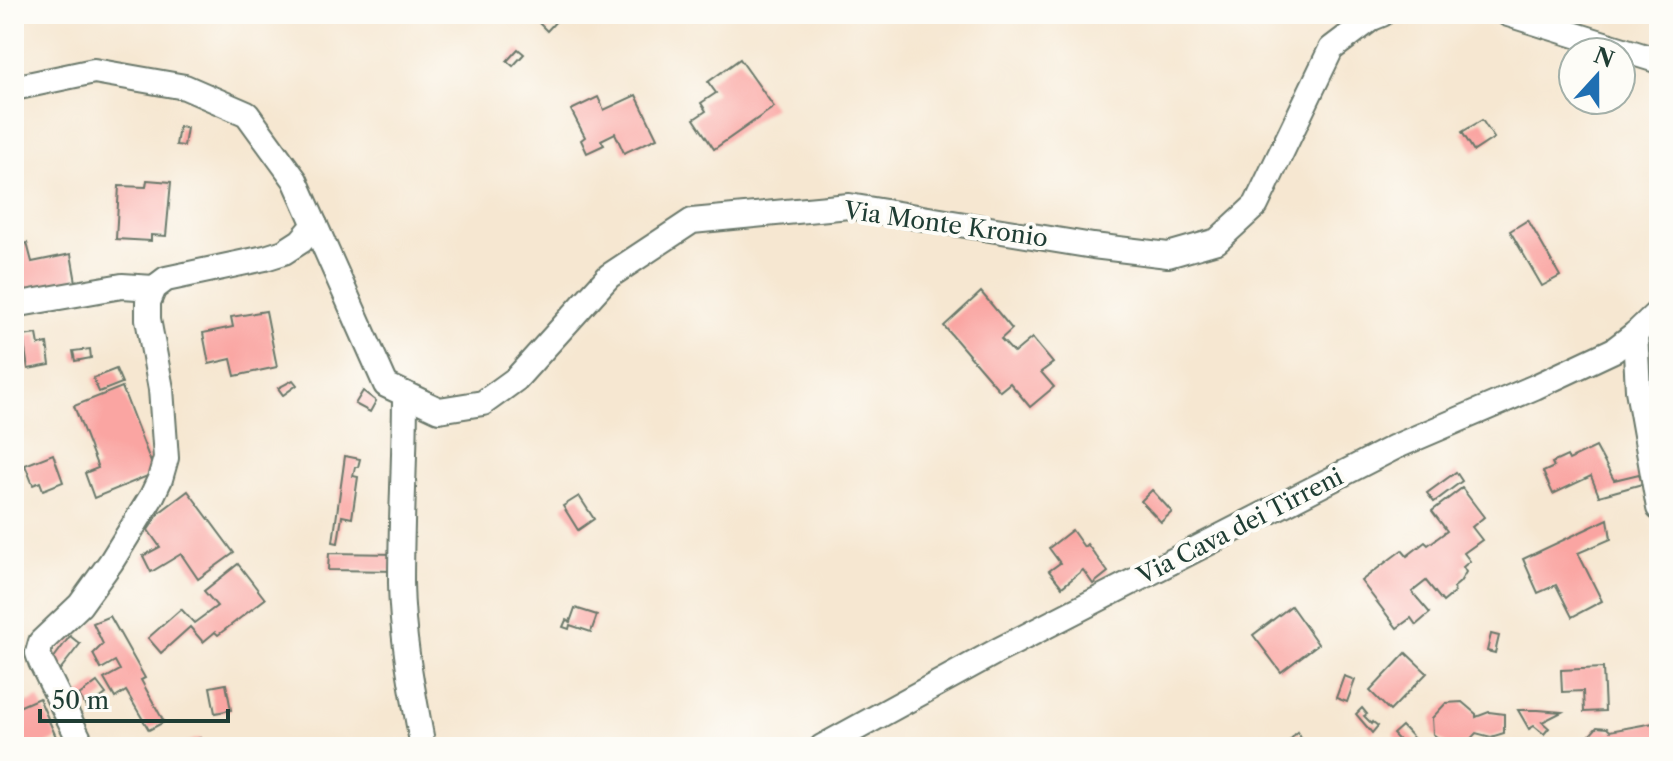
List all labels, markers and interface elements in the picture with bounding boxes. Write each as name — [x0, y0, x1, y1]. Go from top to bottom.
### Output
north arrow — [1557, 36, 1637, 116]
text: N — [1590, 42, 1618, 74]
street label: Via Monte Kronio — [841, 195, 1050, 253]
street label: Via Cava dei Tirreni — [1132, 462, 1348, 591]
scale bar — [40, 673, 228, 723]
text: 50 m — [52, 686, 109, 715]

